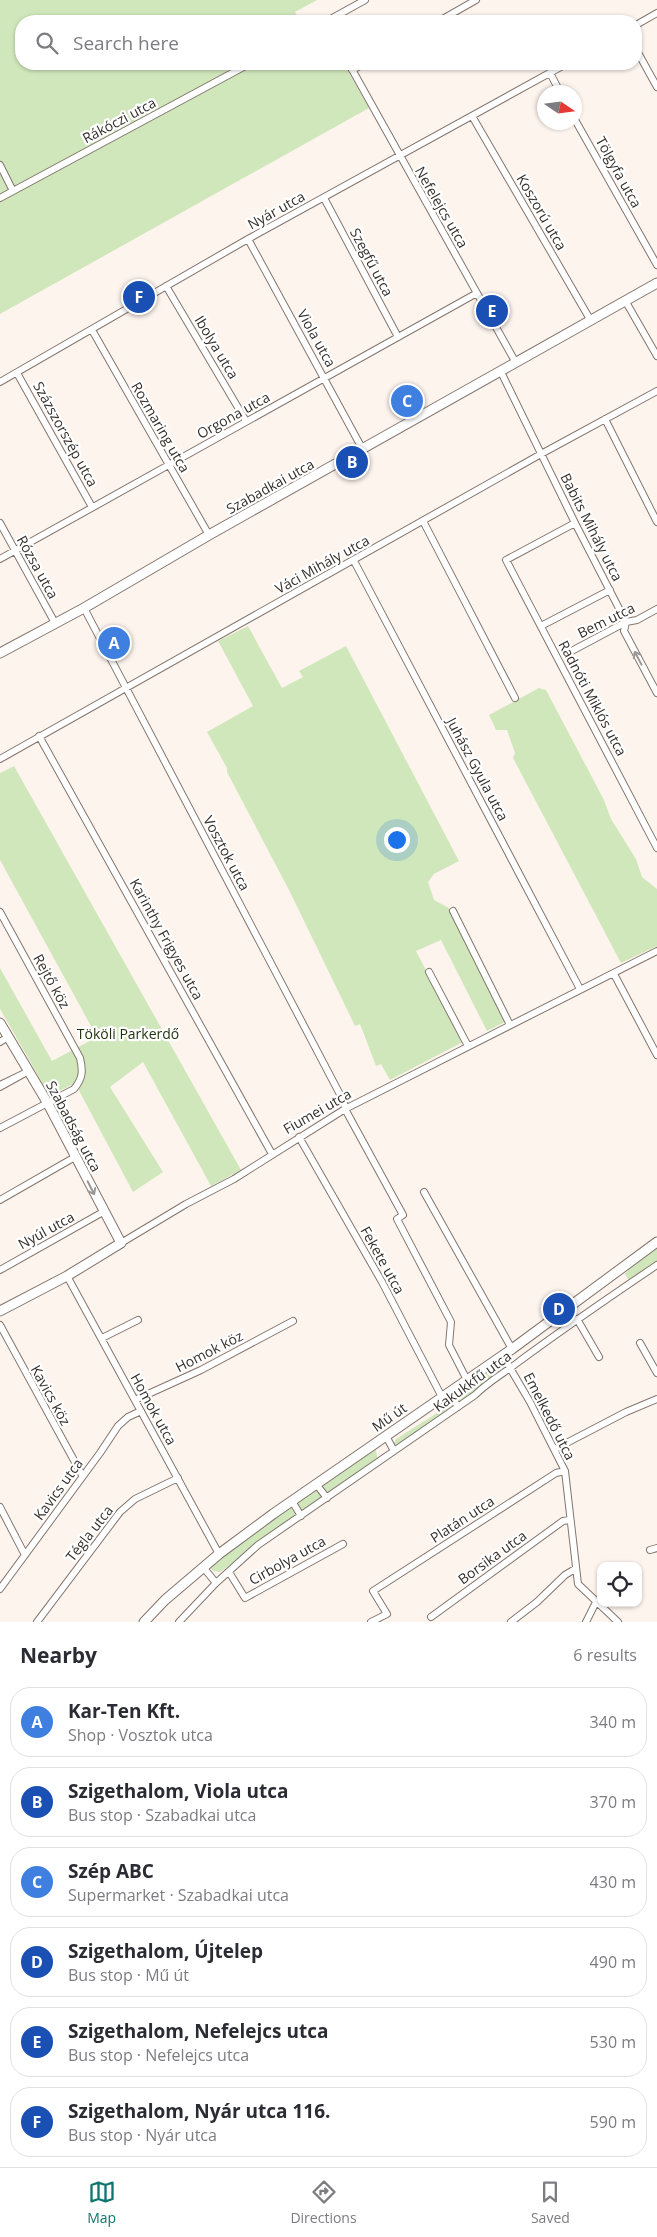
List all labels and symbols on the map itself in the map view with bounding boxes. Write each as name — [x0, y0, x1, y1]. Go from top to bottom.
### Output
north arrow — [537, 85, 582, 130]
street label: Rákóczi utca — [79, 93, 159, 147]
street label: Tölgyfa utca — [592, 133, 646, 211]
street label: Nefelejcs utca — [411, 163, 473, 251]
street label: Koszorú utca — [513, 171, 571, 253]
street label: Nyár utca — [244, 186, 308, 234]
street label: Szegfű utca — [346, 225, 398, 299]
pin: F — [123, 278, 155, 316]
pin: E — [476, 292, 508, 330]
street label: Viola utca — [293, 306, 341, 370]
street label: Ibolya utca — [191, 312, 243, 382]
street label: Százszorszép utca — [29, 378, 103, 490]
street label: Rozmaring utca — [127, 378, 195, 476]
pin: C — [391, 382, 423, 420]
street label: Orgona utca — [193, 387, 273, 443]
pin: B — [336, 443, 368, 481]
street label: Szabadkai utca — [223, 454, 317, 518]
street label: Babits Mihály utca — [557, 470, 627, 584]
street label: Váci Mihály utca — [272, 530, 372, 598]
street label: Rózsa utca — [13, 532, 63, 602]
street label: Bem utca — [574, 598, 638, 642]
pin: A — [98, 624, 130, 662]
street label: Radnóti Miklós utca — [555, 637, 631, 759]
one-way arrow — [633, 651, 642, 666]
street label: Juhász Gyula utca — [442, 712, 513, 824]
street label: Vosztok utca — [199, 812, 255, 894]
your location — [384, 827, 410, 853]
street label: Karinthy Frigyes utca — [126, 875, 208, 1003]
street label: Rejtő köz — [29, 950, 75, 1012]
park label: Tököli Parkerdő — [77, 1024, 179, 1043]
street label: Szabadság utca — [42, 1077, 106, 1175]
street label: Fiumei utca — [280, 1084, 354, 1138]
one-way arrow — [86, 1181, 96, 1196]
street label: Nyúl utca — [15, 1207, 77, 1253]
street label: Fekete utca — [357, 1223, 409, 1297]
pin: D — [543, 1290, 575, 1328]
street label: Homok köz — [172, 1326, 246, 1376]
street label: Kakukkfű utca — [429, 1346, 515, 1416]
street label: Kavics köz — [27, 1361, 76, 1429]
street label: Emelkedő utca — [520, 1369, 580, 1463]
street label: Homok utca — [126, 1370, 182, 1448]
street label: Mű út — [368, 1398, 410, 1436]
street label: Kavics utca — [29, 1454, 87, 1524]
street label: Platán utca — [426, 1491, 498, 1547]
street label: Tégla utca — [61, 1501, 117, 1565]
street label: Borsika utca — [454, 1526, 530, 1588]
street label: Cirbolya utca — [245, 1531, 329, 1589]

